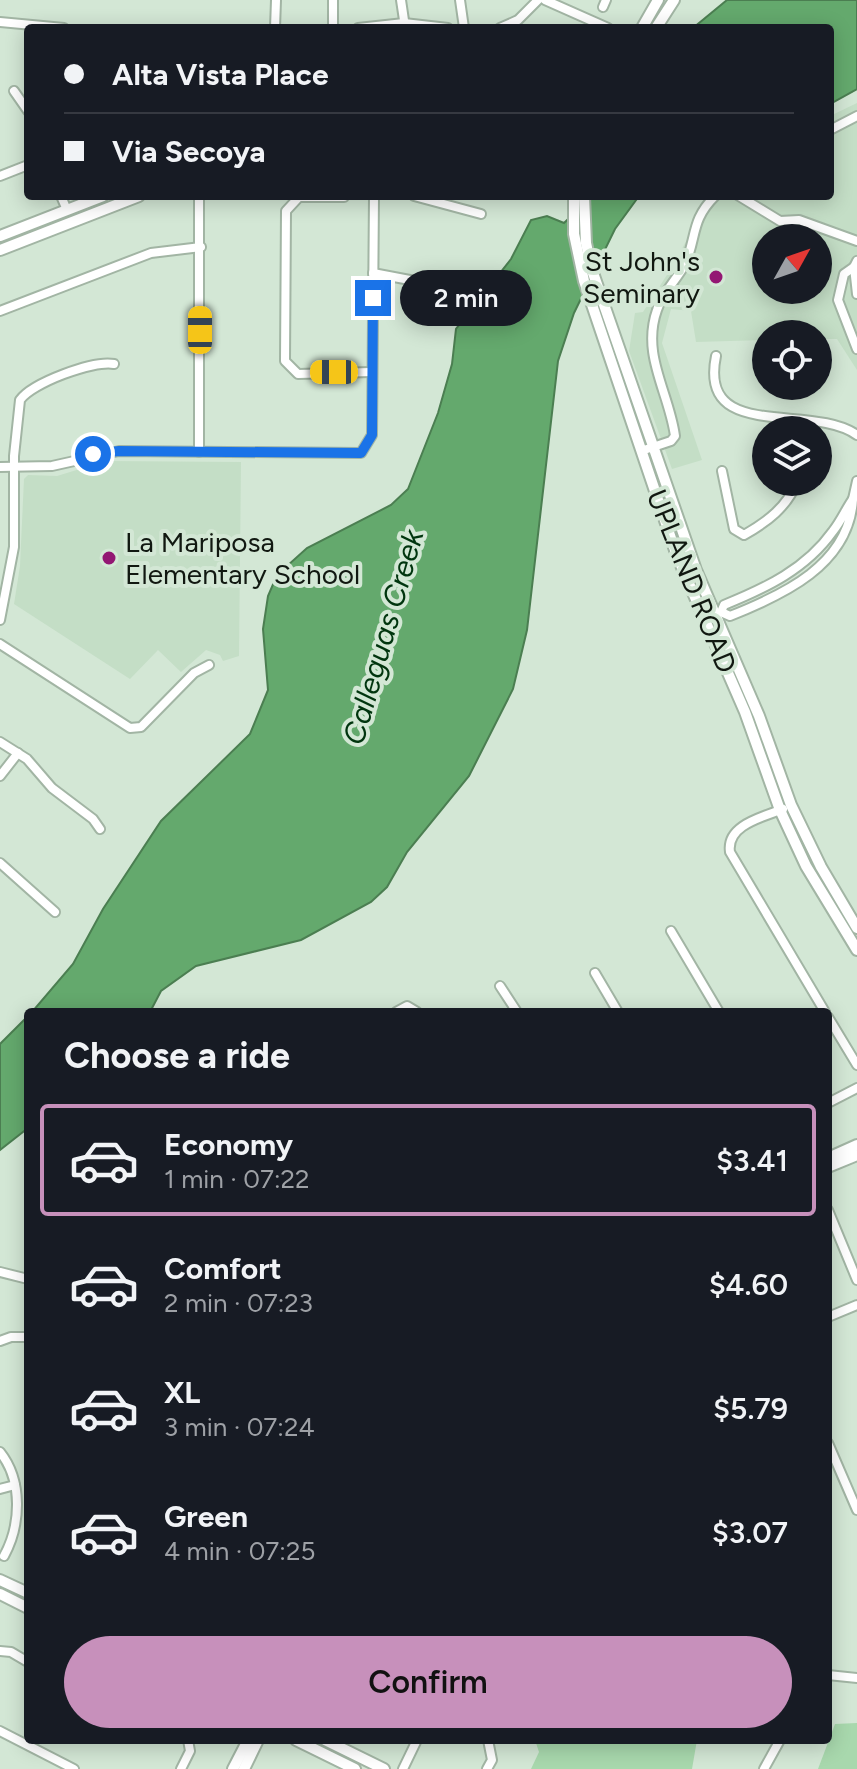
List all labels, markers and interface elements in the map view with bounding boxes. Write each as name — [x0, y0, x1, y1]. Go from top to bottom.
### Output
text: Alta Vista Place — [112, 56, 329, 93]
text: Via Secoya — [112, 133, 265, 170]
north arrow — [752, 224, 832, 304]
map controls — [752, 224, 832, 496]
place label: St John's Seminary — [583, 244, 700, 310]
marker: St John's Seminary — [707, 268, 725, 286]
callout: 2 min — [401, 270, 533, 326]
route end — [355, 280, 391, 316]
text: 2 min — [434, 282, 498, 314]
car — [188, 306, 212, 354]
button: locate — [752, 320, 832, 400]
car — [310, 360, 358, 384]
button: layers — [752, 416, 832, 496]
route start — [75, 436, 111, 472]
street label: UPLAND ROAD — [640, 484, 744, 678]
water label: Calleguas Creek — [335, 524, 432, 749]
place label: La Mariposa Elementary School — [125, 525, 360, 591]
marker: La Mariposa Elementary School — [100, 549, 118, 567]
text: Choose a ride — [64, 1034, 290, 1077]
icon: car — [68, 1124, 140, 1196]
text: Economy — [164, 1126, 293, 1163]
text: $3.41 — [716, 1142, 788, 1179]
text: 1 min · 07:22 — [164, 1163, 310, 1195]
icon: car — [68, 1248, 140, 1320]
text: Comfort — [164, 1250, 282, 1287]
text: $4.60 — [709, 1266, 788, 1303]
text: 2 min · 07:23 — [164, 1287, 313, 1319]
icon: car — [68, 1372, 140, 1444]
text: XL — [164, 1374, 200, 1411]
text: $5.79 — [713, 1390, 788, 1427]
text: 3 min · 07:24 — [164, 1411, 315, 1443]
icon: car — [68, 1496, 140, 1568]
text: Green — [164, 1498, 248, 1535]
text: $3.07 — [712, 1514, 788, 1551]
text: 4 min · 07:25 — [164, 1535, 315, 1567]
button: Confirm — [64, 1636, 792, 1728]

